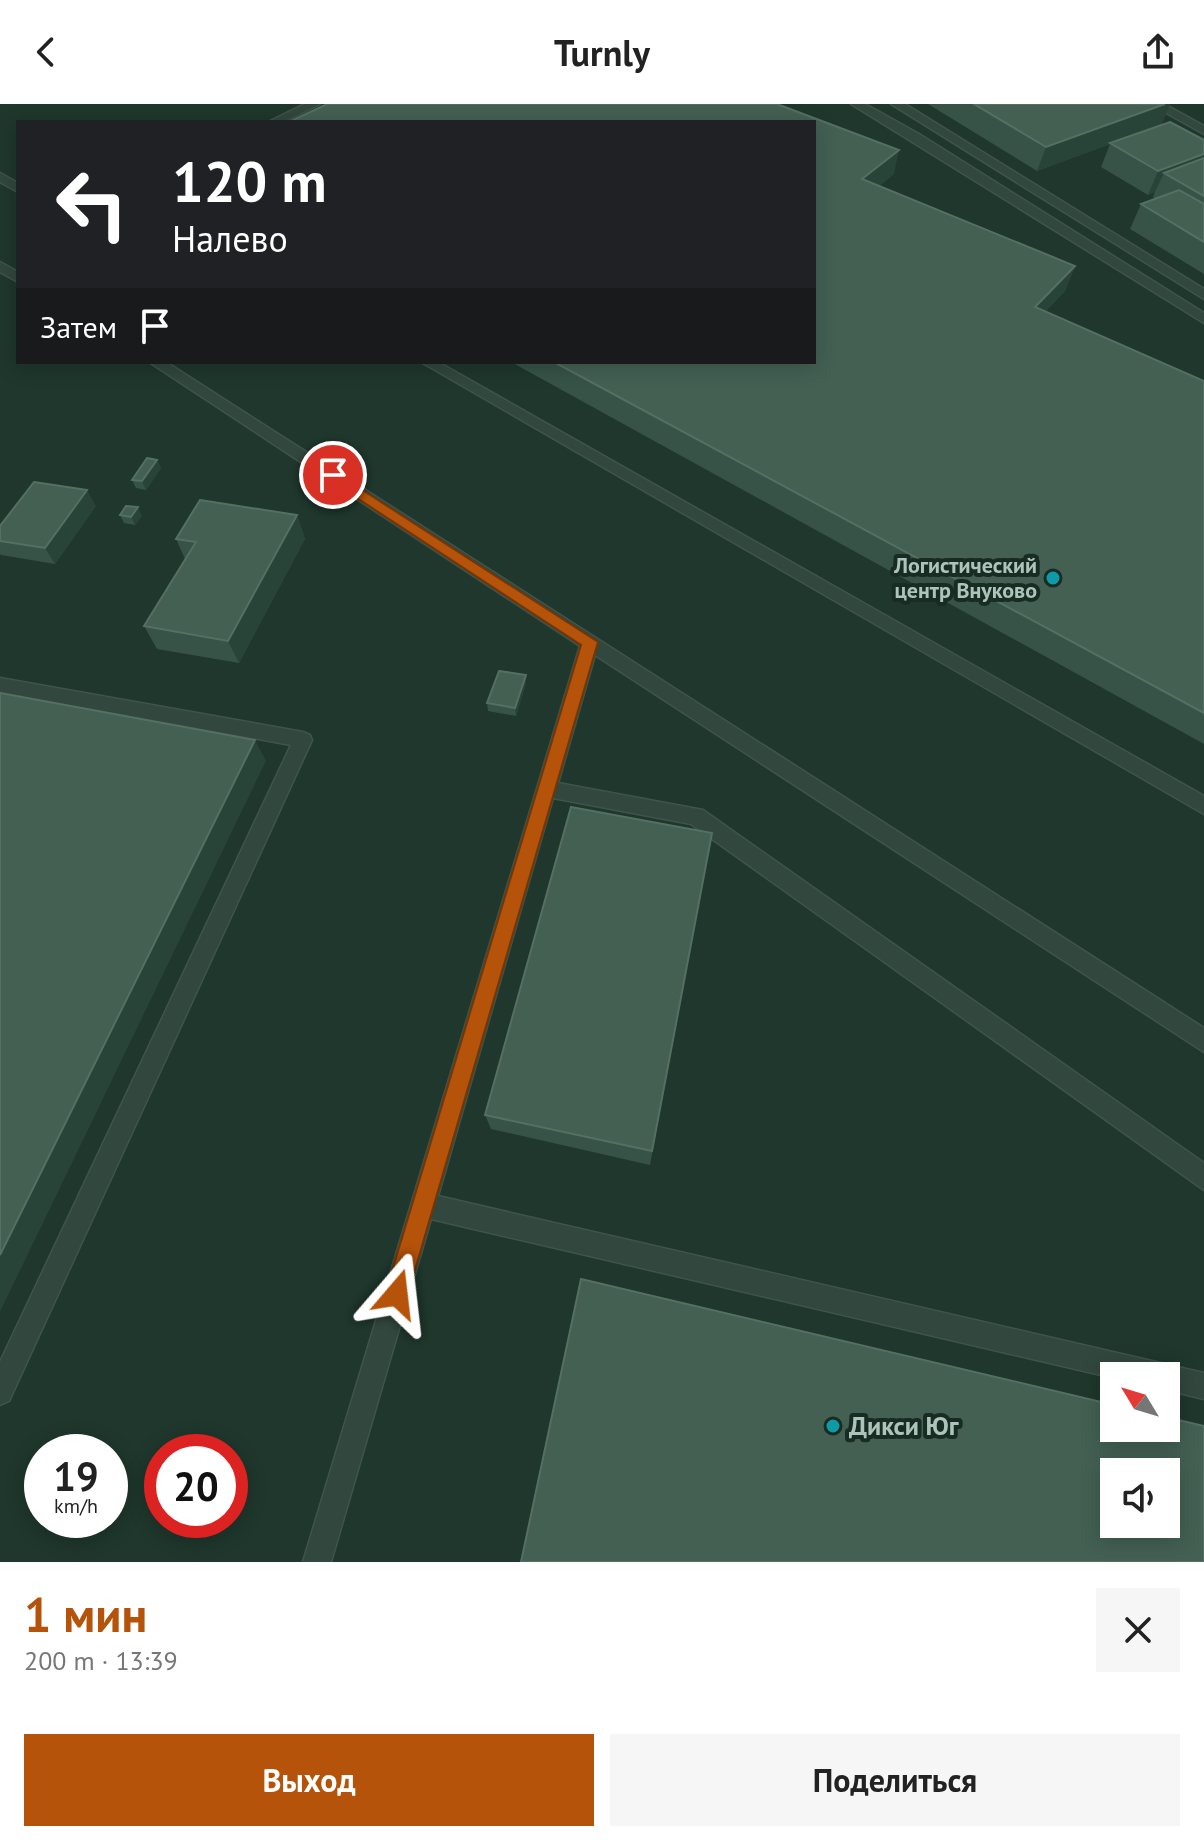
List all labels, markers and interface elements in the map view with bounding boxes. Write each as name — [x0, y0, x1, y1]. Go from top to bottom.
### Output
text: Turnly — [554, 29, 650, 76]
icon: back — [24, 30, 68, 74]
icon: share — [1136, 30, 1180, 74]
text: 120 m — [172, 145, 327, 217]
icon: left — [40, 152, 144, 256]
text: Налево — [172, 215, 288, 262]
icon: arrive — [133, 304, 177, 348]
text: Затем — [40, 307, 117, 346]
pin — [299, 441, 367, 509]
icon: arrive — [311, 453, 355, 497]
place label: Логистический центр Внуково — [893, 551, 1037, 604]
marker: Логистический центр Внуково — [1044, 569, 1062, 587]
position arrow — [355, 1252, 439, 1336]
north arrow — [1100, 1362, 1180, 1442]
map controls — [1100, 1362, 1180, 1538]
place label: Дикси Юг — [849, 1409, 959, 1442]
marker: Дикси Юг — [824, 1417, 842, 1435]
speed limit sign: 20 — [144, 1434, 248, 1538]
text: 19 — [53, 1450, 99, 1502]
button: sound — [1100, 1458, 1180, 1538]
text: km/h — [54, 1493, 98, 1519]
text: 1 мин — [24, 1583, 147, 1645]
button: close — [1096, 1588, 1180, 1672]
text: 200 m · 13:39 — [24, 1644, 178, 1677]
button: Выход — [24, 1734, 594, 1826]
button: Поделиться — [610, 1734, 1180, 1826]

